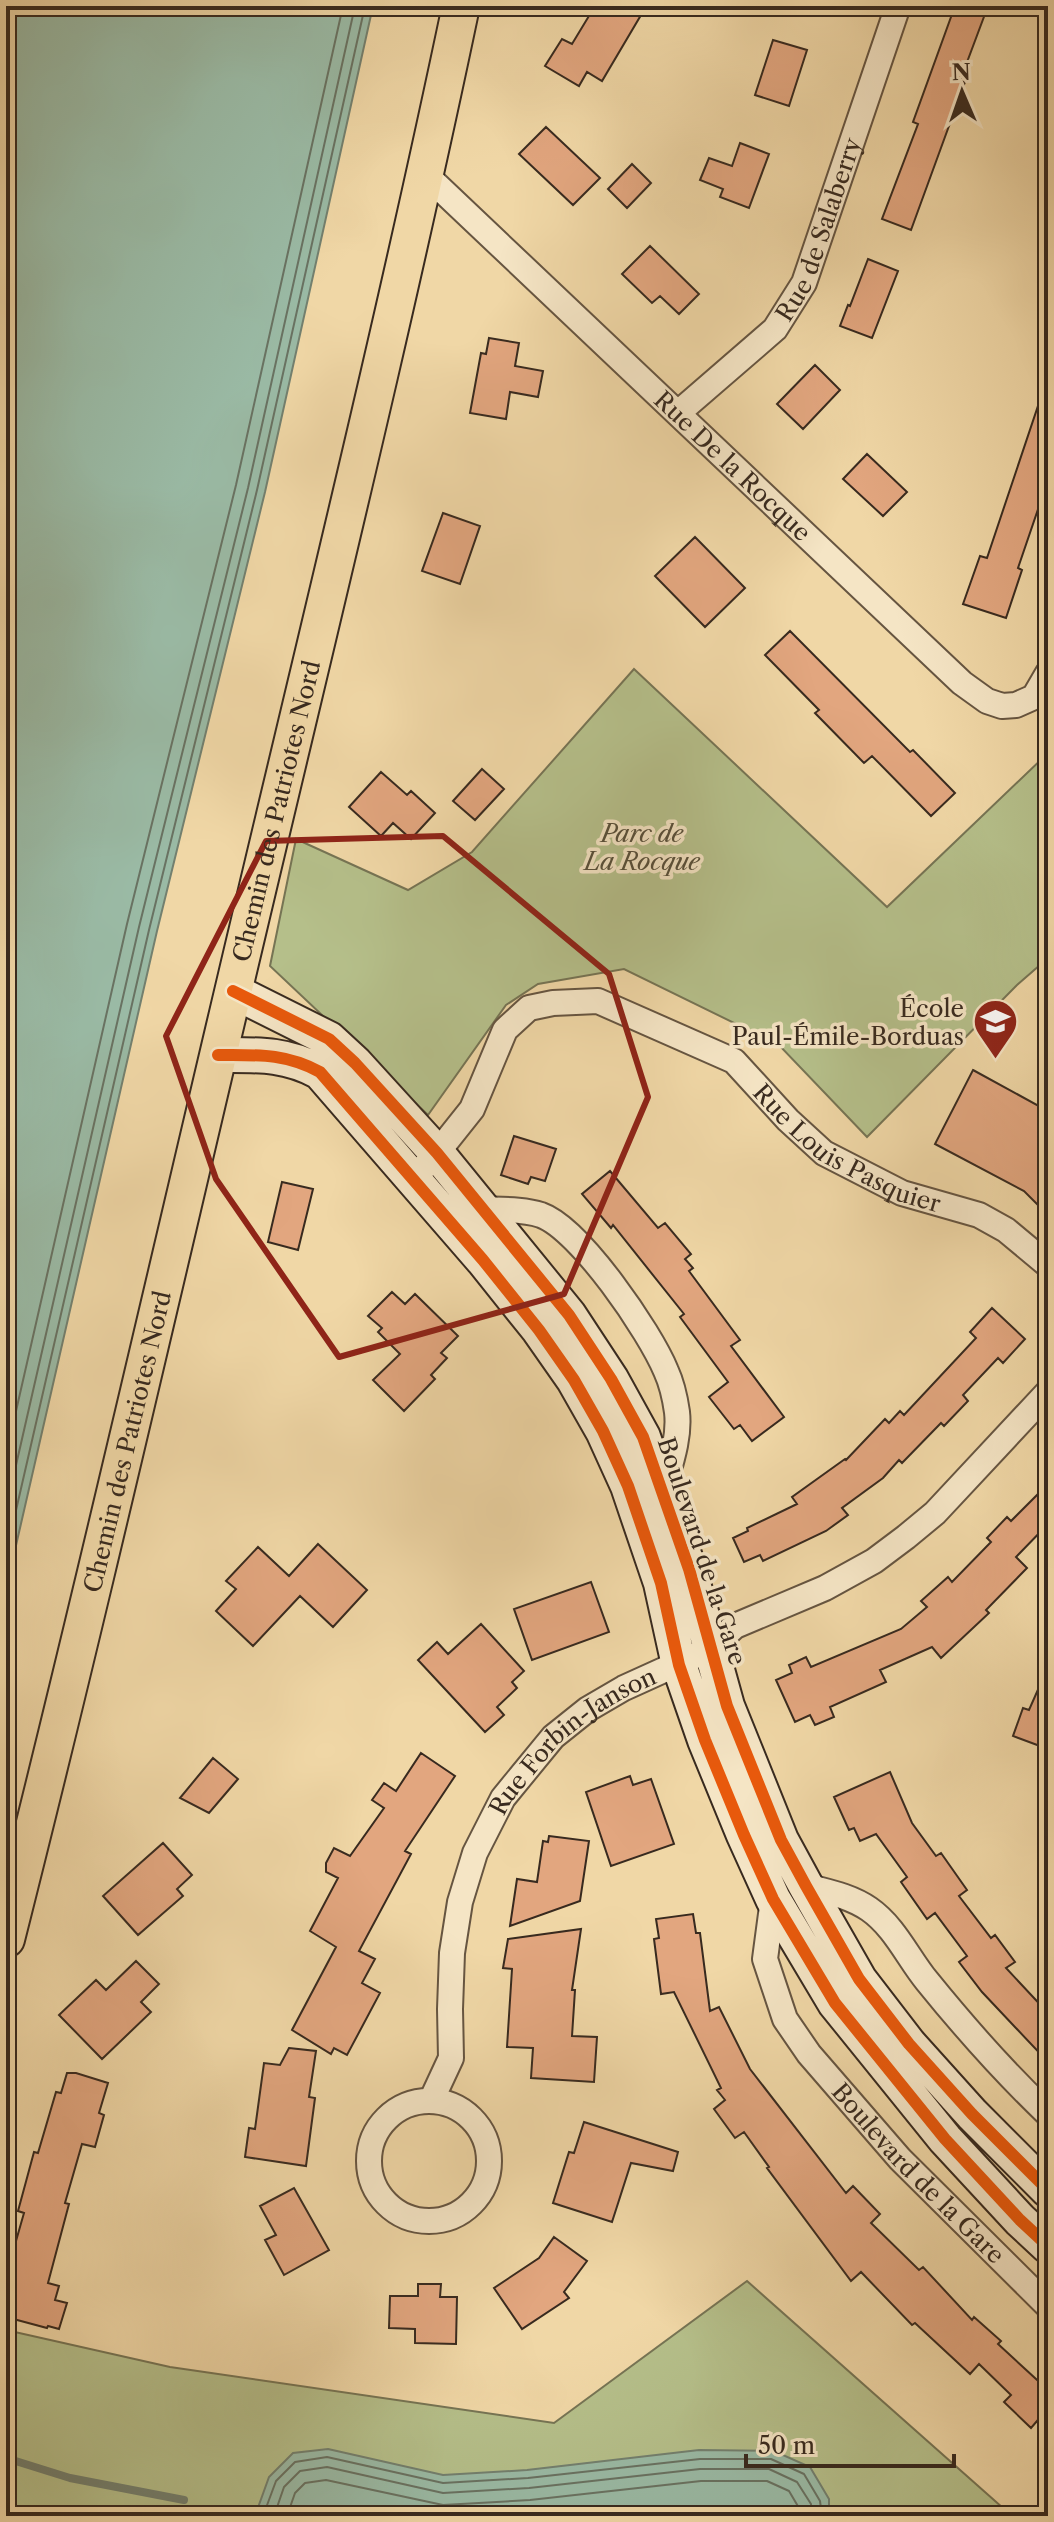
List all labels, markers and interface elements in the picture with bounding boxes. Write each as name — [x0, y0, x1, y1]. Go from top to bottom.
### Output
north arrow — [922, 52, 1002, 132]
text: N — [951, 59, 971, 86]
street label: Rue de Salaberry — [769, 133, 867, 326]
street label: Rue De la Rocque — [648, 385, 817, 547]
street label: Chemin des Patriotes Nord — [226, 657, 326, 965]
park label: Parc de La Rocque — [582, 819, 701, 876]
place label: École Paul-Émile-Borduas — [732, 994, 964, 1051]
school or university icon: École Paul-Émile-Borduas — [971, 998, 1019, 1061]
street label: Rue Louis Pasquier — [747, 1078, 944, 1218]
street label: Chemin des Patriotes Nord — [77, 1287, 177, 1595]
street label: Boulevard de la Gare — [651, 1433, 753, 1669]
street label: Rue Forbin-Janson — [482, 1661, 660, 1820]
street label: Boulevard de la Gare — [826, 2077, 1011, 2269]
scale bar — [746, 2418, 954, 2468]
text: 50 m — [758, 2431, 815, 2460]

